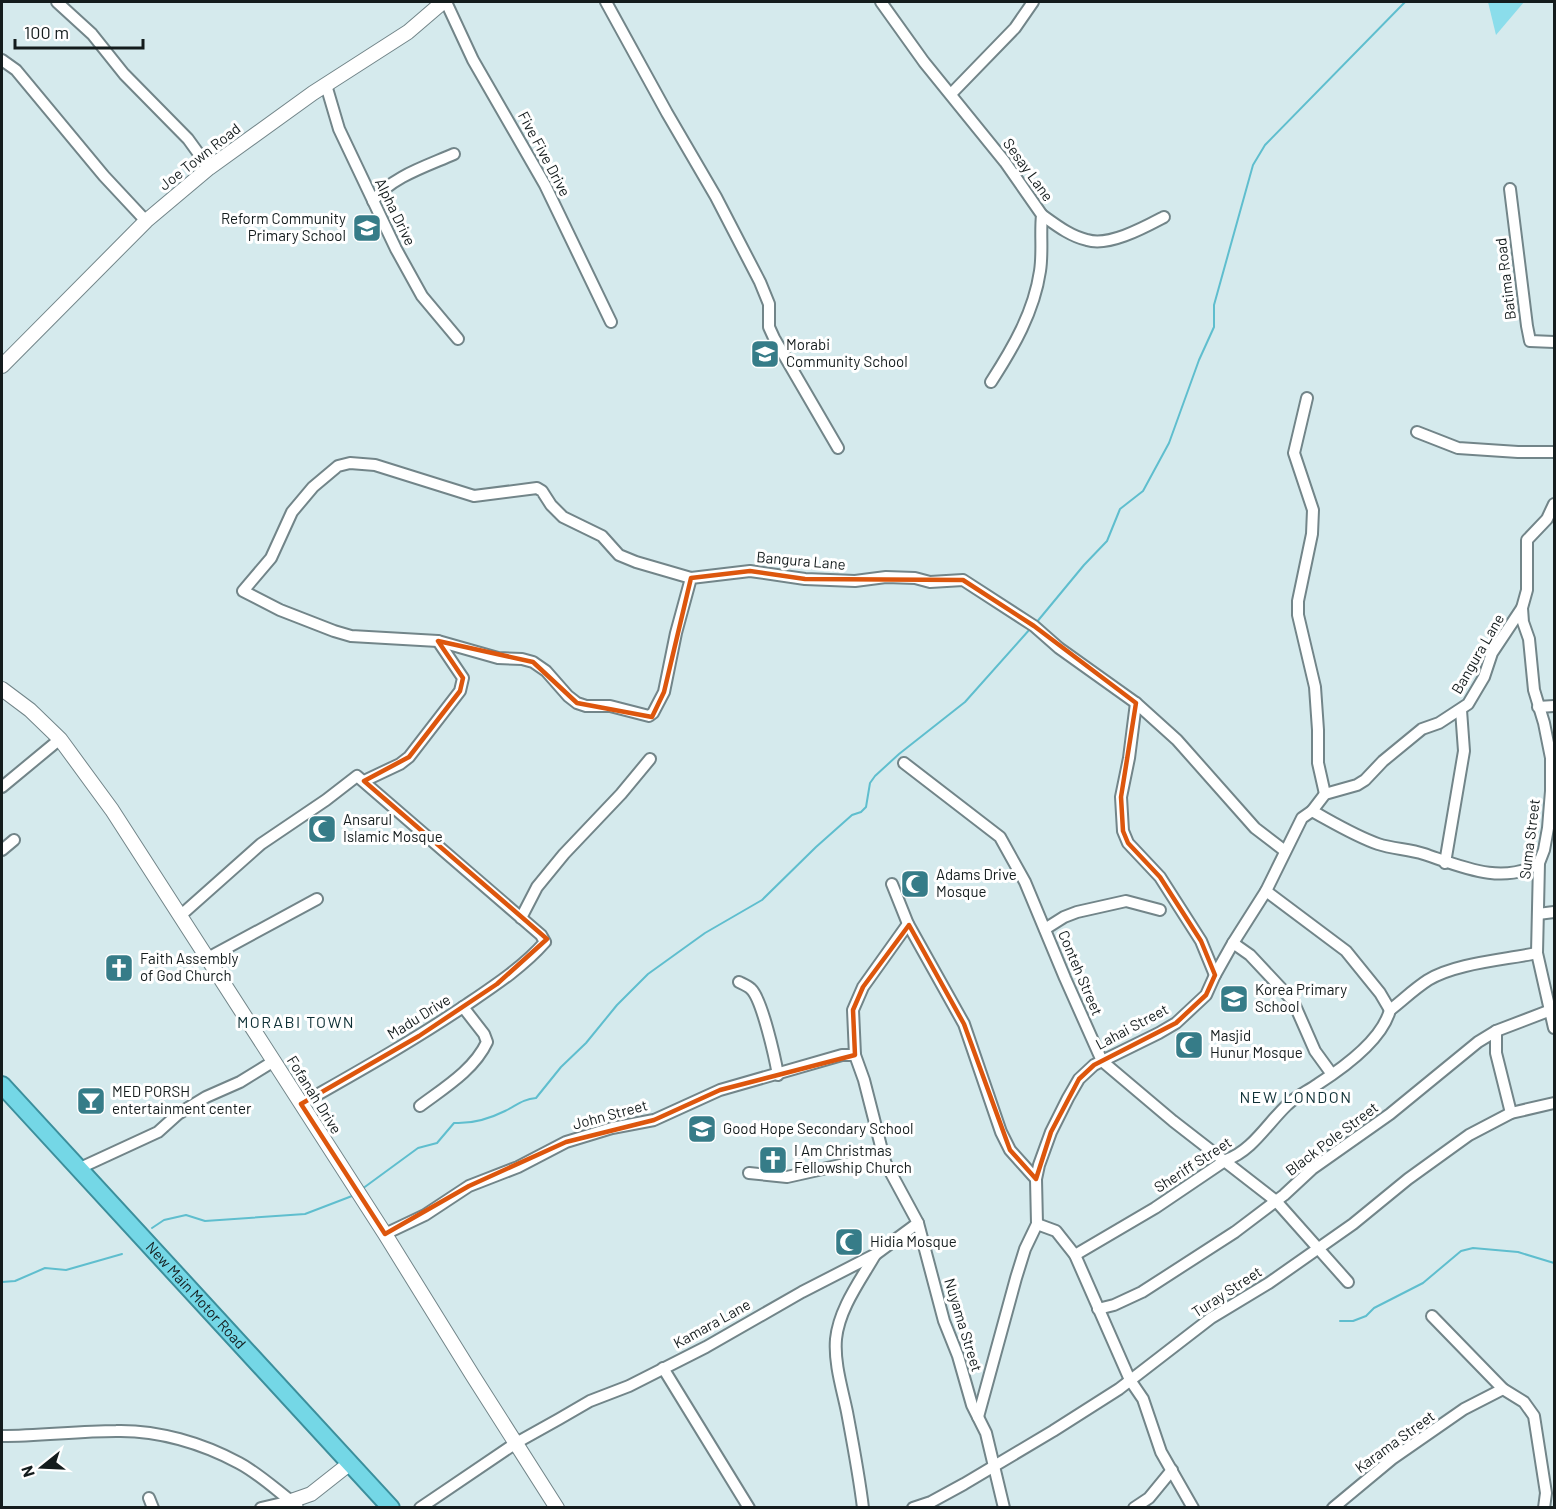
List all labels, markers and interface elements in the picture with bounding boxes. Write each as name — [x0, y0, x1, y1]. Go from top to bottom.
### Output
scale bar — [15, 12, 142, 50]
text: 100 m — [24, 21, 69, 43]
street label: Five Five Drive — [515, 108, 575, 199]
street label: Joe Town Road — [155, 119, 244, 194]
street label: Sesay Lane — [1000, 134, 1058, 204]
street label: Alpha Drive — [372, 175, 420, 248]
place label: Reform Community Primary School — [221, 209, 346, 244]
school or university icon: Reform Community Primary School — [351, 212, 383, 244]
street label: Batima Road — [1491, 237, 1519, 321]
place label: Morabi Community School — [786, 335, 908, 370]
school or university icon: Morabi Community School — [749, 338, 781, 370]
street label: Bangura Lane — [756, 547, 846, 573]
street label: Bangura Lane — [1447, 610, 1507, 697]
street label: Suma Street — [1515, 798, 1543, 880]
place label: Ansarul Islamic Mosque — [343, 810, 443, 845]
mosque icon: Ansarul Islamic Mosque — [306, 813, 338, 845]
place label: Adams Drive Mosque — [936, 865, 1017, 900]
mosque icon: Adams Drive Mosque — [899, 868, 931, 900]
street label: Conteh Street — [1055, 927, 1107, 1018]
place label: Faith Assembly of God Church — [140, 949, 238, 984]
church icon: Faith Assembly of God Church — [103, 952, 135, 984]
place label: Korea Primary School — [1255, 980, 1347, 1015]
school or university icon: Korea Primary School — [1218, 983, 1250, 1015]
street label: Madu Drive — [384, 990, 453, 1043]
street label: Lahai Street — [1092, 999, 1171, 1053]
district label: MORABI TOWN — [237, 1012, 355, 1031]
place label: Masjid Hunur Mosque — [1210, 1026, 1303, 1061]
mosque icon: Masjid Hunur Mosque — [1173, 1029, 1205, 1061]
street label: Fofanah Drive — [284, 1052, 346, 1137]
place label: MED PORSH entertainment center — [112, 1082, 252, 1117]
bar icon: MED PORSH entertainment center — [75, 1085, 107, 1117]
district label: NEW LONDON — [1240, 1087, 1352, 1106]
street label: John Street — [570, 1095, 649, 1133]
street label: Black Pole Street — [1282, 1098, 1381, 1179]
school or university icon: Good Hope Secondary School — [686, 1113, 718, 1145]
place label: Good Hope Secondary School — [723, 1119, 914, 1137]
street label: Sheriff Street — [1150, 1132, 1235, 1196]
place label: I Am Christmas Fellowship Church — [794, 1141, 912, 1176]
church icon: I Am Christmas Fellowship Church — [757, 1144, 789, 1176]
mosque icon: Hidia Mosque — [833, 1226, 865, 1258]
place label: Hidia Mosque — [870, 1232, 957, 1250]
street label: New Main Motor Road — [143, 1238, 250, 1352]
street label: Turay Street — [1188, 1262, 1265, 1320]
street label: Nuyama Street — [941, 1276, 987, 1374]
street label: Kamara Lane — [670, 1295, 753, 1352]
street label: Karama Street — [1351, 1406, 1438, 1476]
north arrow — [12, 1437, 72, 1497]
text: N — [17, 1464, 38, 1480]

